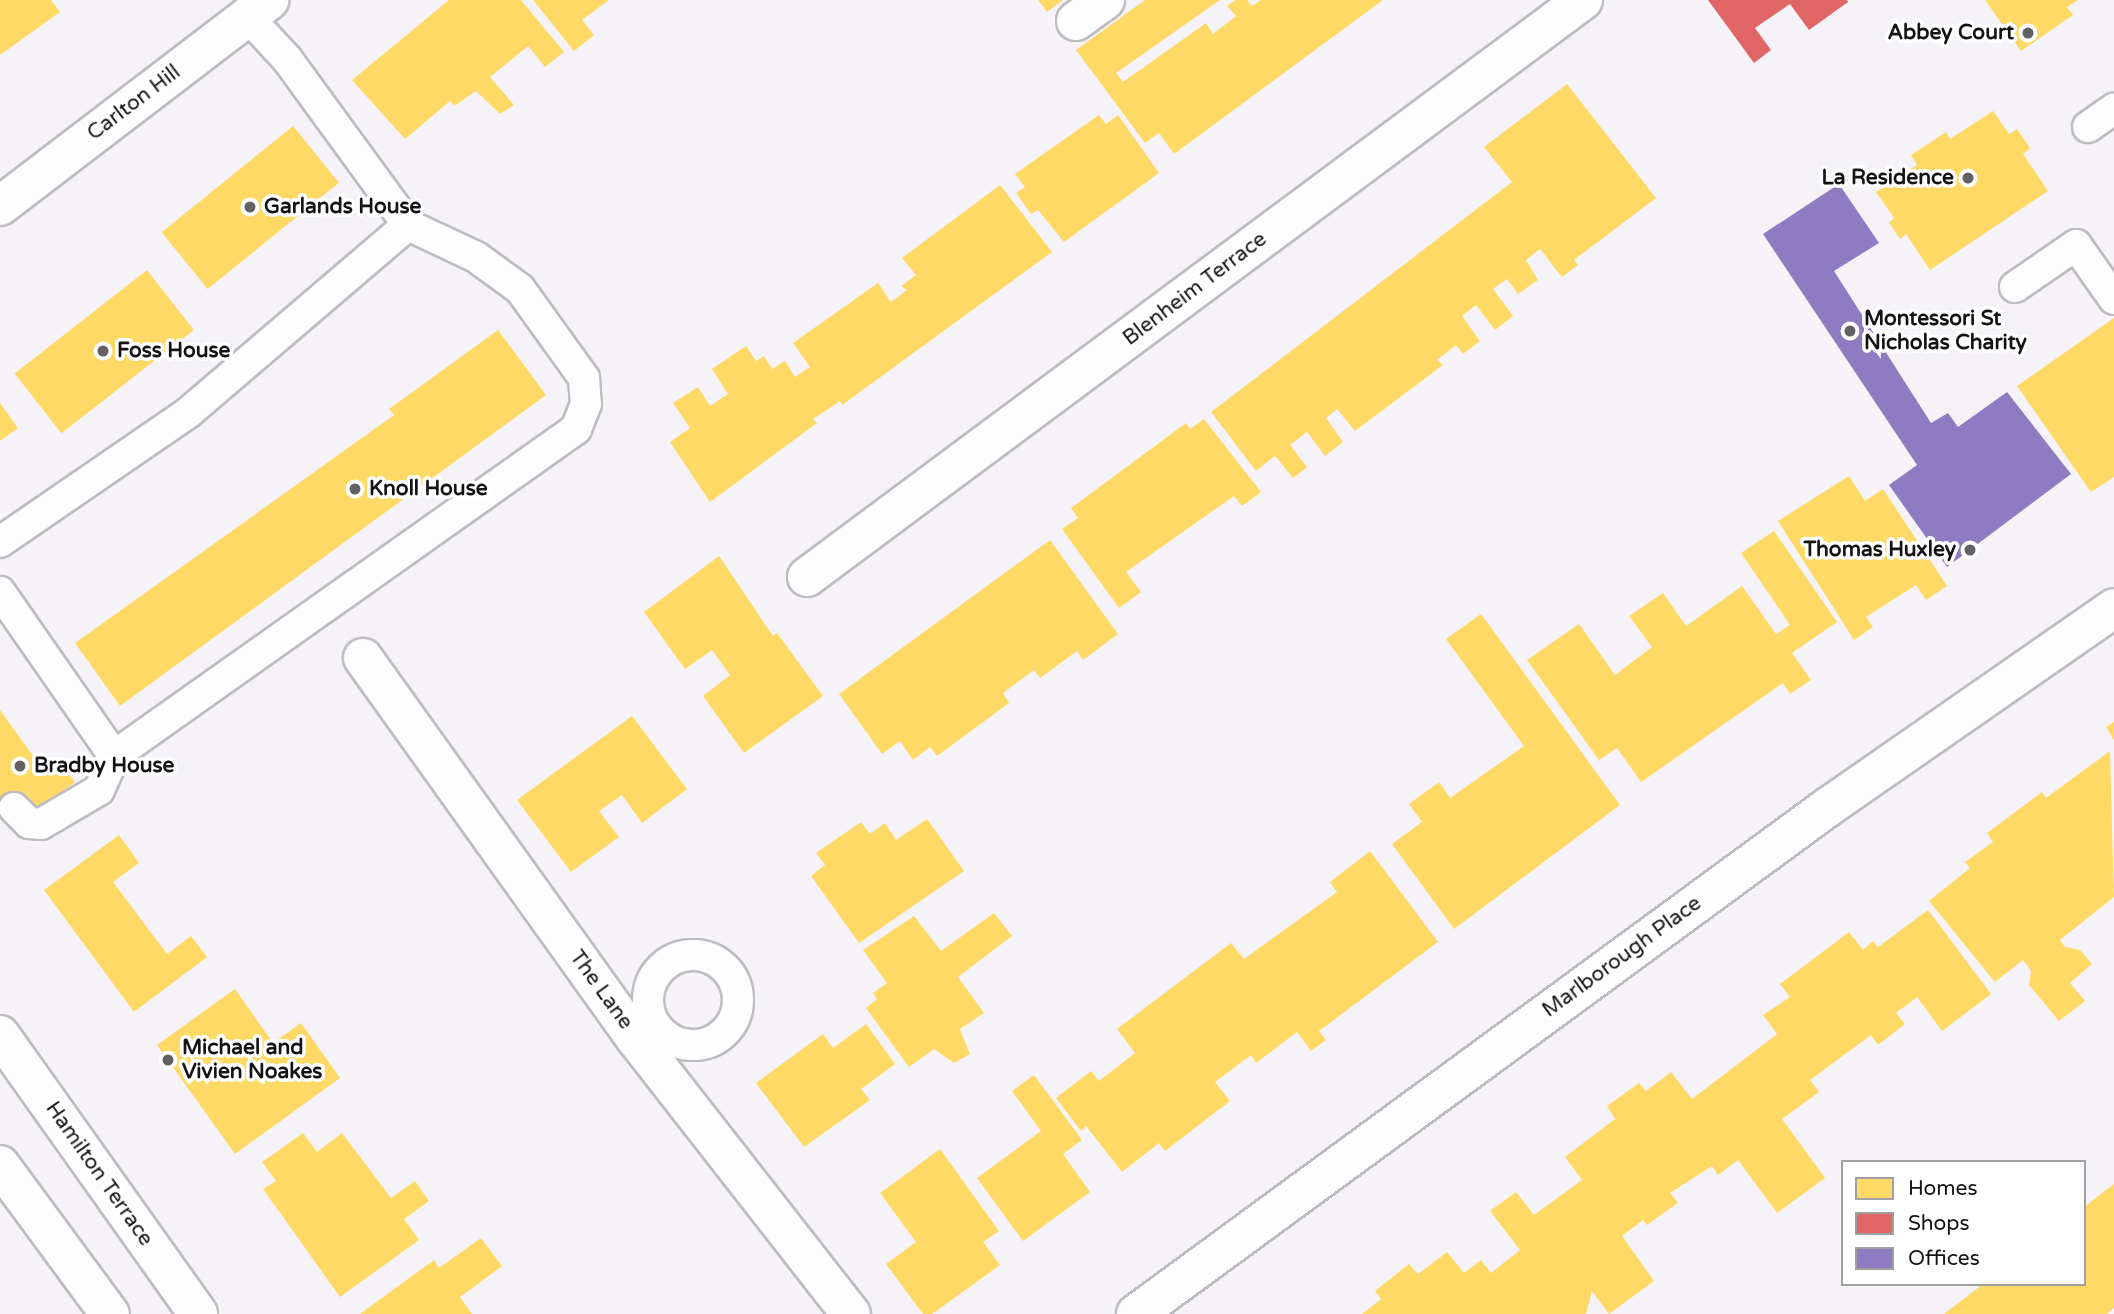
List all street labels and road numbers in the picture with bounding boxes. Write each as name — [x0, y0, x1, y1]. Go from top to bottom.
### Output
street label: Carlton Hill — [83, 60, 185, 146]
street label: Blenheim Terrace — [1118, 227, 1272, 351]
street label: Marlborough Place — [1538, 891, 1706, 1023]
street label: The Lane — [564, 946, 638, 1034]
street label: Hamilton Terrace — [40, 1097, 158, 1251]

